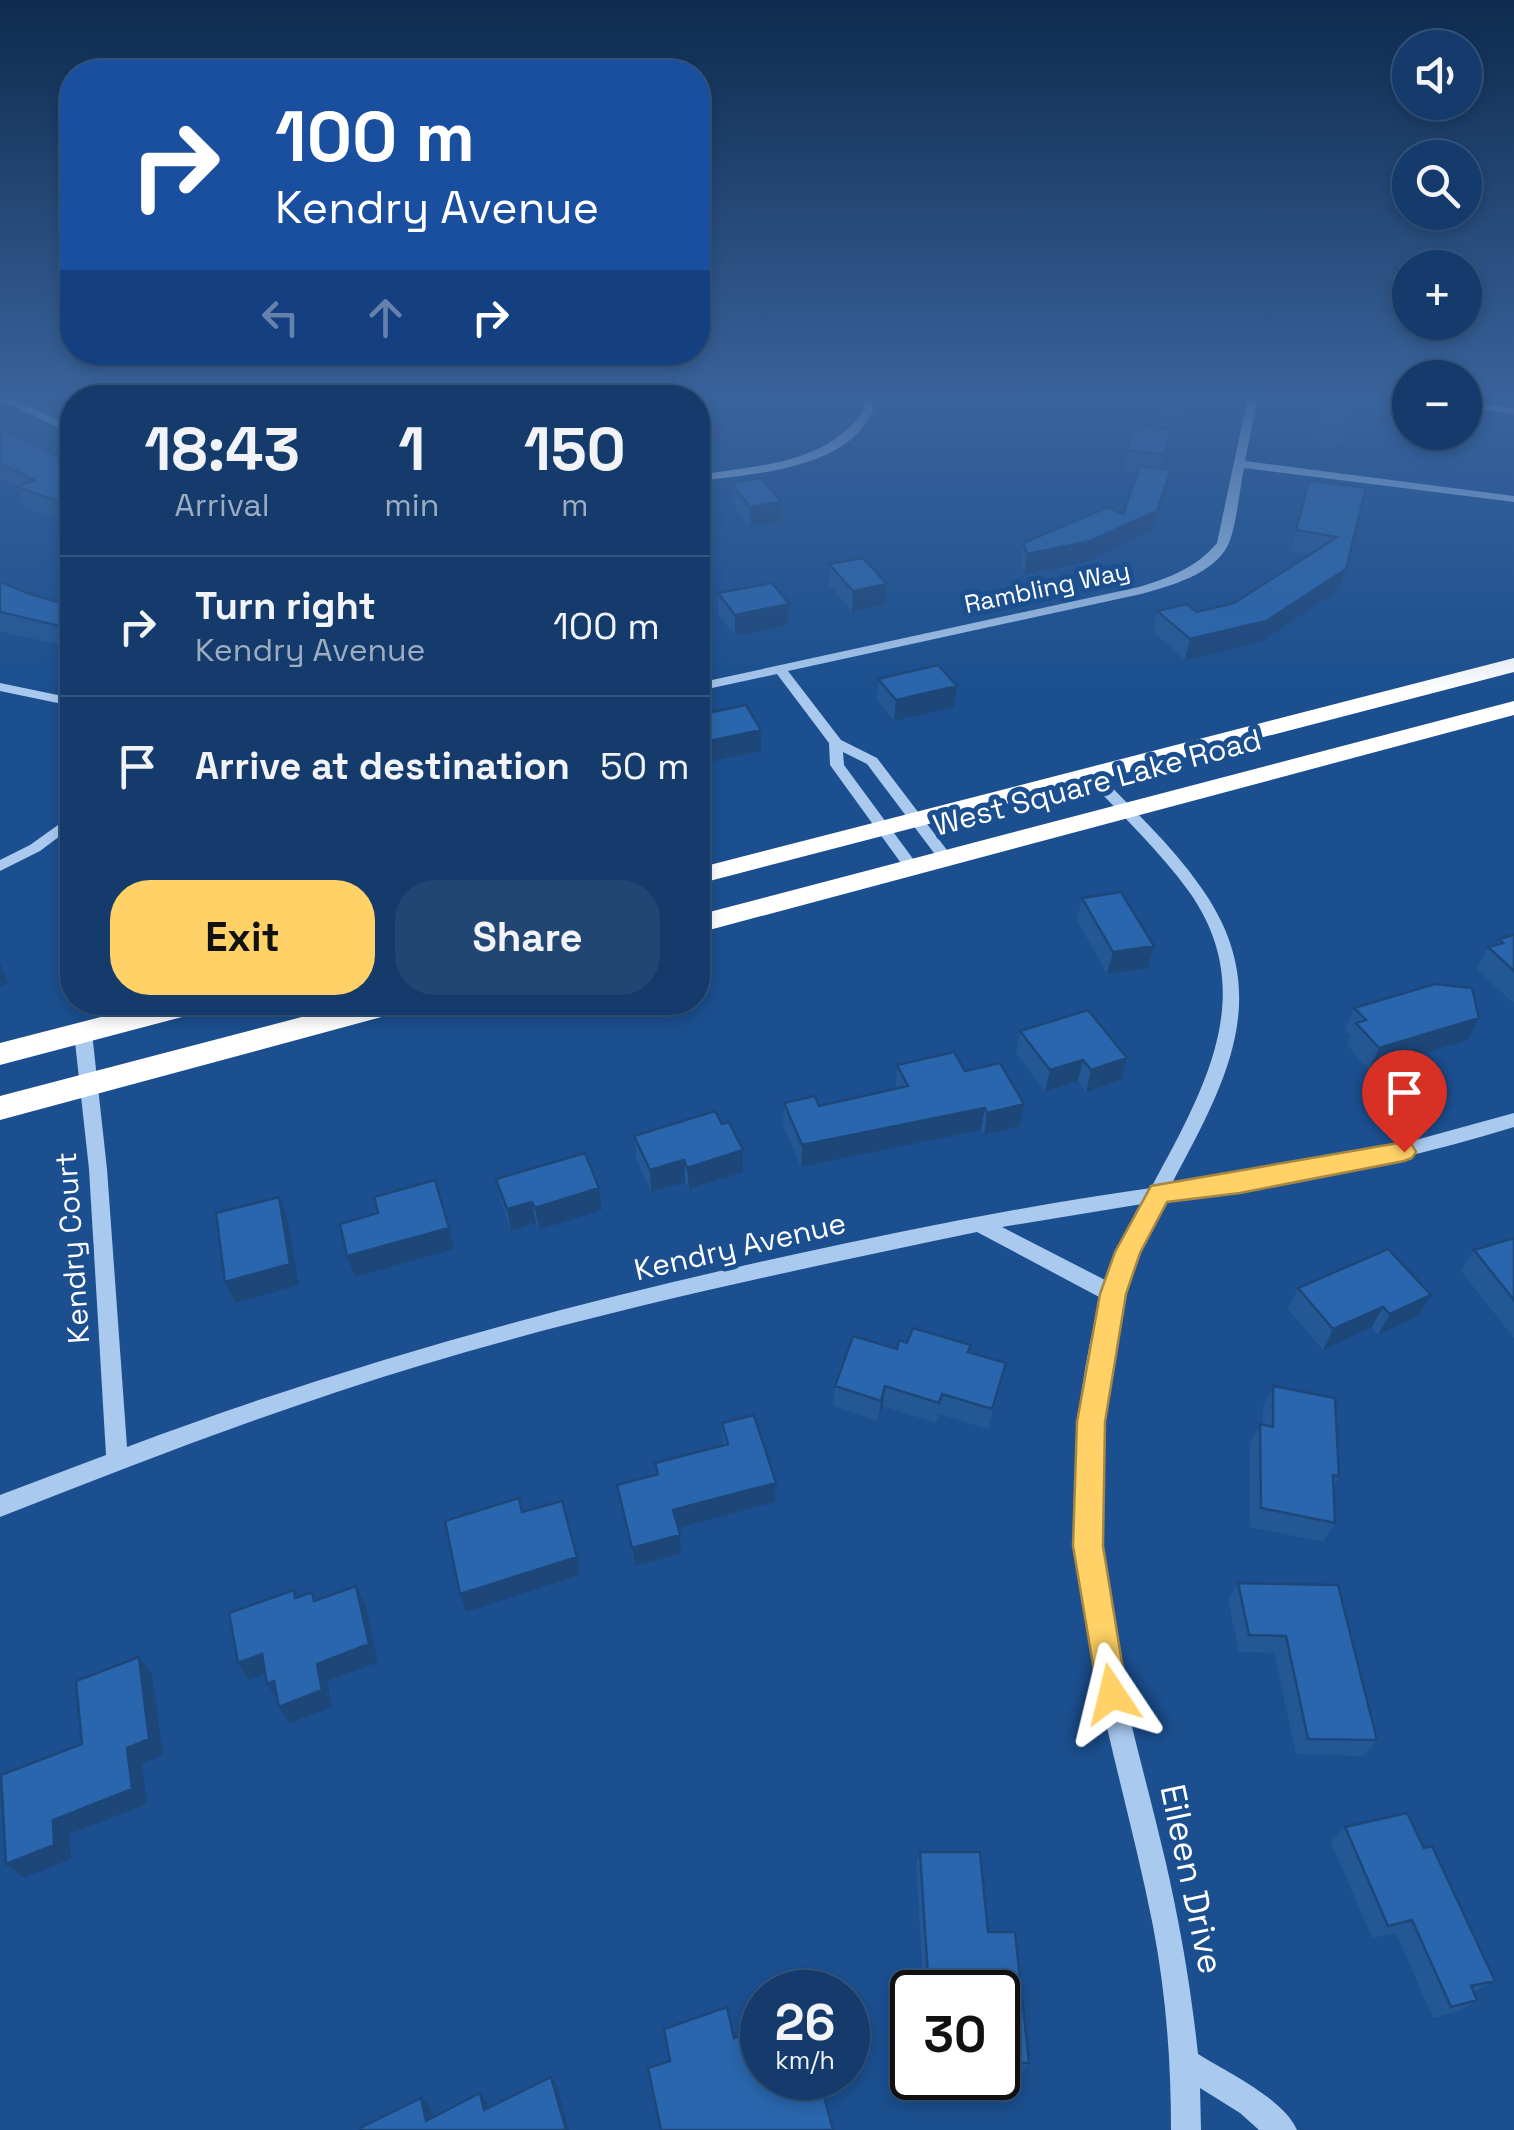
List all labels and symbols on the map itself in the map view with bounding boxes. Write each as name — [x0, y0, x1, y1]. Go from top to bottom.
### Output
street label: Rambling Way — [961, 554, 1133, 620]
street label: West Square Lake Road — [929, 719, 1265, 845]
pin — [1362, 1050, 1447, 1153]
street label: Kendry Court — [46, 1151, 98, 1345]
street label: Kendry Avenue — [630, 1203, 850, 1289]
position arrow — [1060, 1642, 1164, 1746]
street label: Eileen Drive — [1150, 1780, 1234, 1978]
speed limit sign: 30 — [890, 1970, 1020, 2100]

